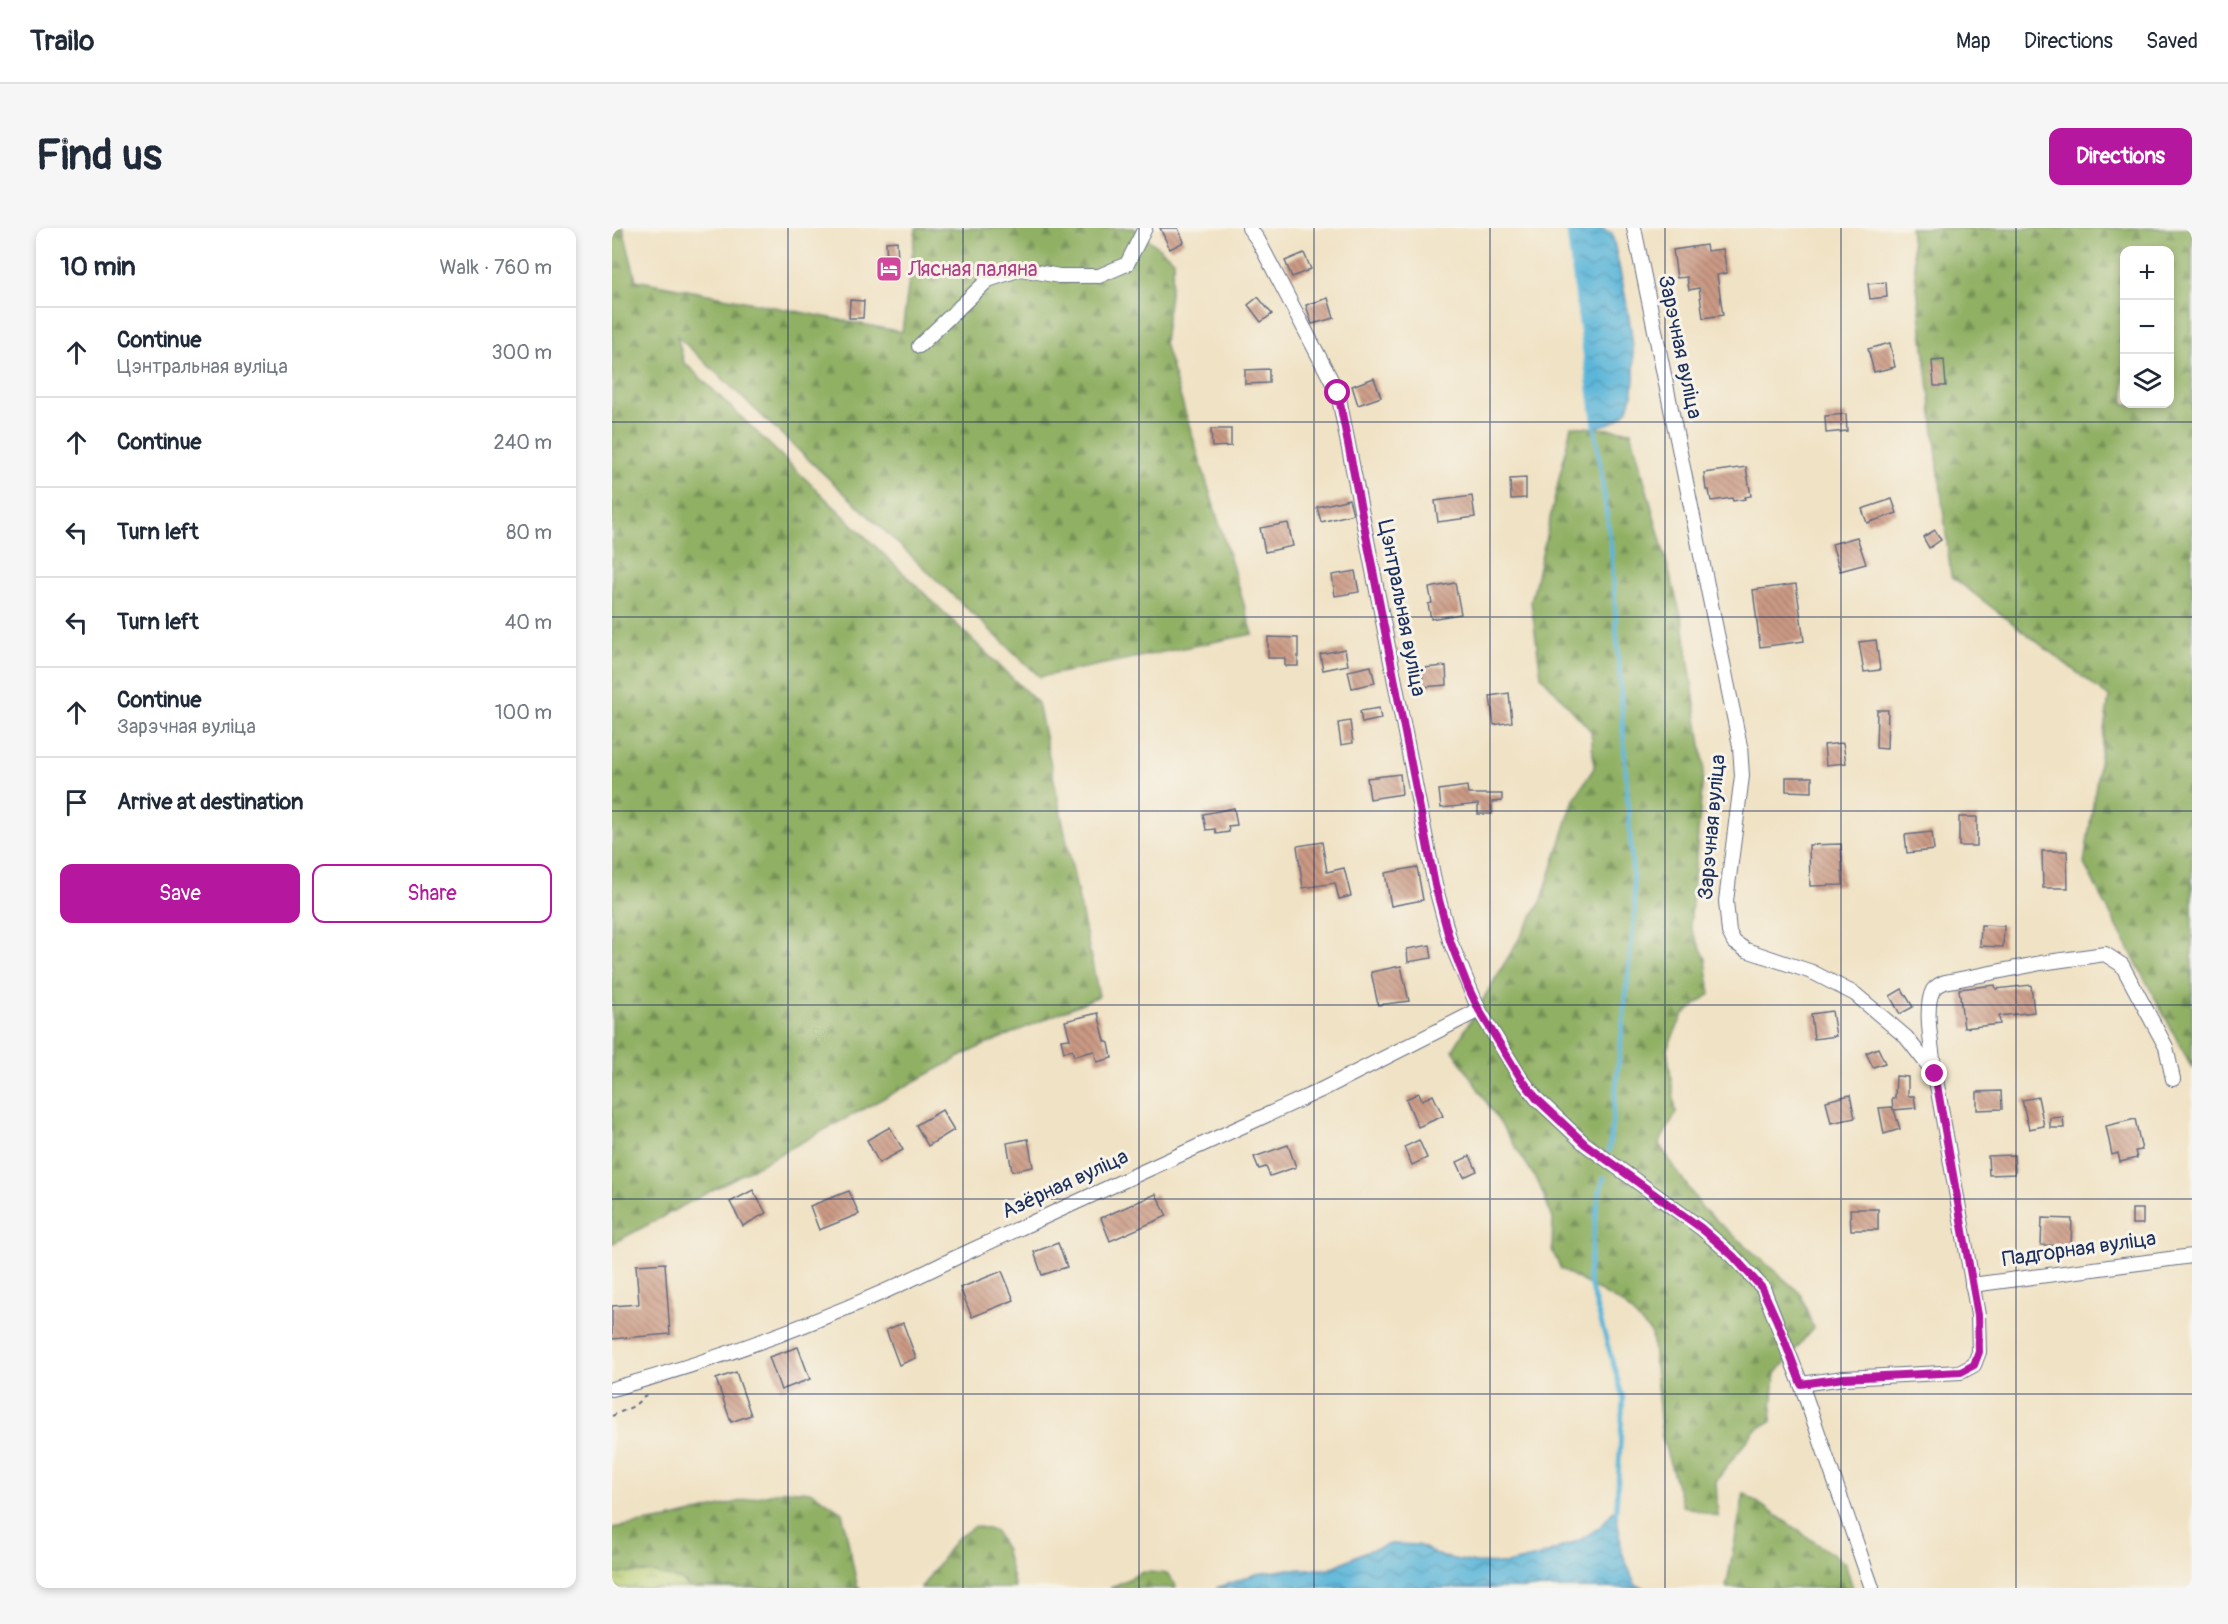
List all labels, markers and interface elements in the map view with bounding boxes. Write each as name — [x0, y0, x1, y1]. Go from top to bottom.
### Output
text: Trailo — [30, 24, 94, 59]
text: Map — [1956, 28, 1991, 55]
text: Directions — [2024, 28, 2113, 55]
text: Saved — [2146, 28, 2198, 55]
button: Directions — [2049, 128, 2192, 185]
text: Find us — [36, 130, 162, 182]
map controls — [2120, 246, 2174, 408]
button: + — [2120, 246, 2174, 300]
text: 10 min — [60, 251, 136, 283]
hotel icon: Лясная паляна — [874, 254, 904, 284]
text: Walk · 760 m — [439, 255, 552, 280]
place label: Лясная паляна — [907, 256, 1037, 283]
street label: Зарэчная вуліца — [1652, 273, 1708, 421]
button: − — [2120, 300, 2174, 354]
text: Continue — [117, 326, 201, 354]
icon: ahead — [60, 336, 93, 369]
text: 300 m — [491, 340, 552, 365]
text: Цэнтральная вуліца — [117, 354, 288, 379]
button: layers — [2120, 354, 2174, 408]
route start — [1324, 379, 1350, 405]
icon: ahead — [60, 426, 93, 459]
text: Continue — [117, 428, 201, 456]
text: 240 m — [493, 430, 552, 455]
icon: left — [60, 516, 93, 549]
street label: Цэнтральная вуліца — [1372, 517, 1432, 699]
text: Turn left — [117, 518, 199, 546]
text: 80 m — [506, 520, 552, 545]
icon: left — [60, 606, 93, 639]
text: Turn left — [117, 608, 199, 636]
text: 40 m — [505, 610, 552, 635]
text: Continue — [117, 686, 201, 714]
icon: ahead — [60, 696, 93, 729]
text: 100 m — [495, 700, 552, 725]
text: Зарэчная вуліца — [117, 714, 256, 739]
street label: Зарэчная вуліца — [1692, 753, 1732, 901]
icon: arrive — [60, 786, 93, 819]
text: Arrive at destination — [117, 788, 303, 816]
button: Save — [60, 864, 300, 923]
button: Share — [312, 864, 552, 923]
route end — [1921, 1060, 1947, 1086]
street label: Азёрная вуліца — [997, 1143, 1133, 1225]
street label: Падгорная вуліца — [2000, 1225, 2158, 1273]

